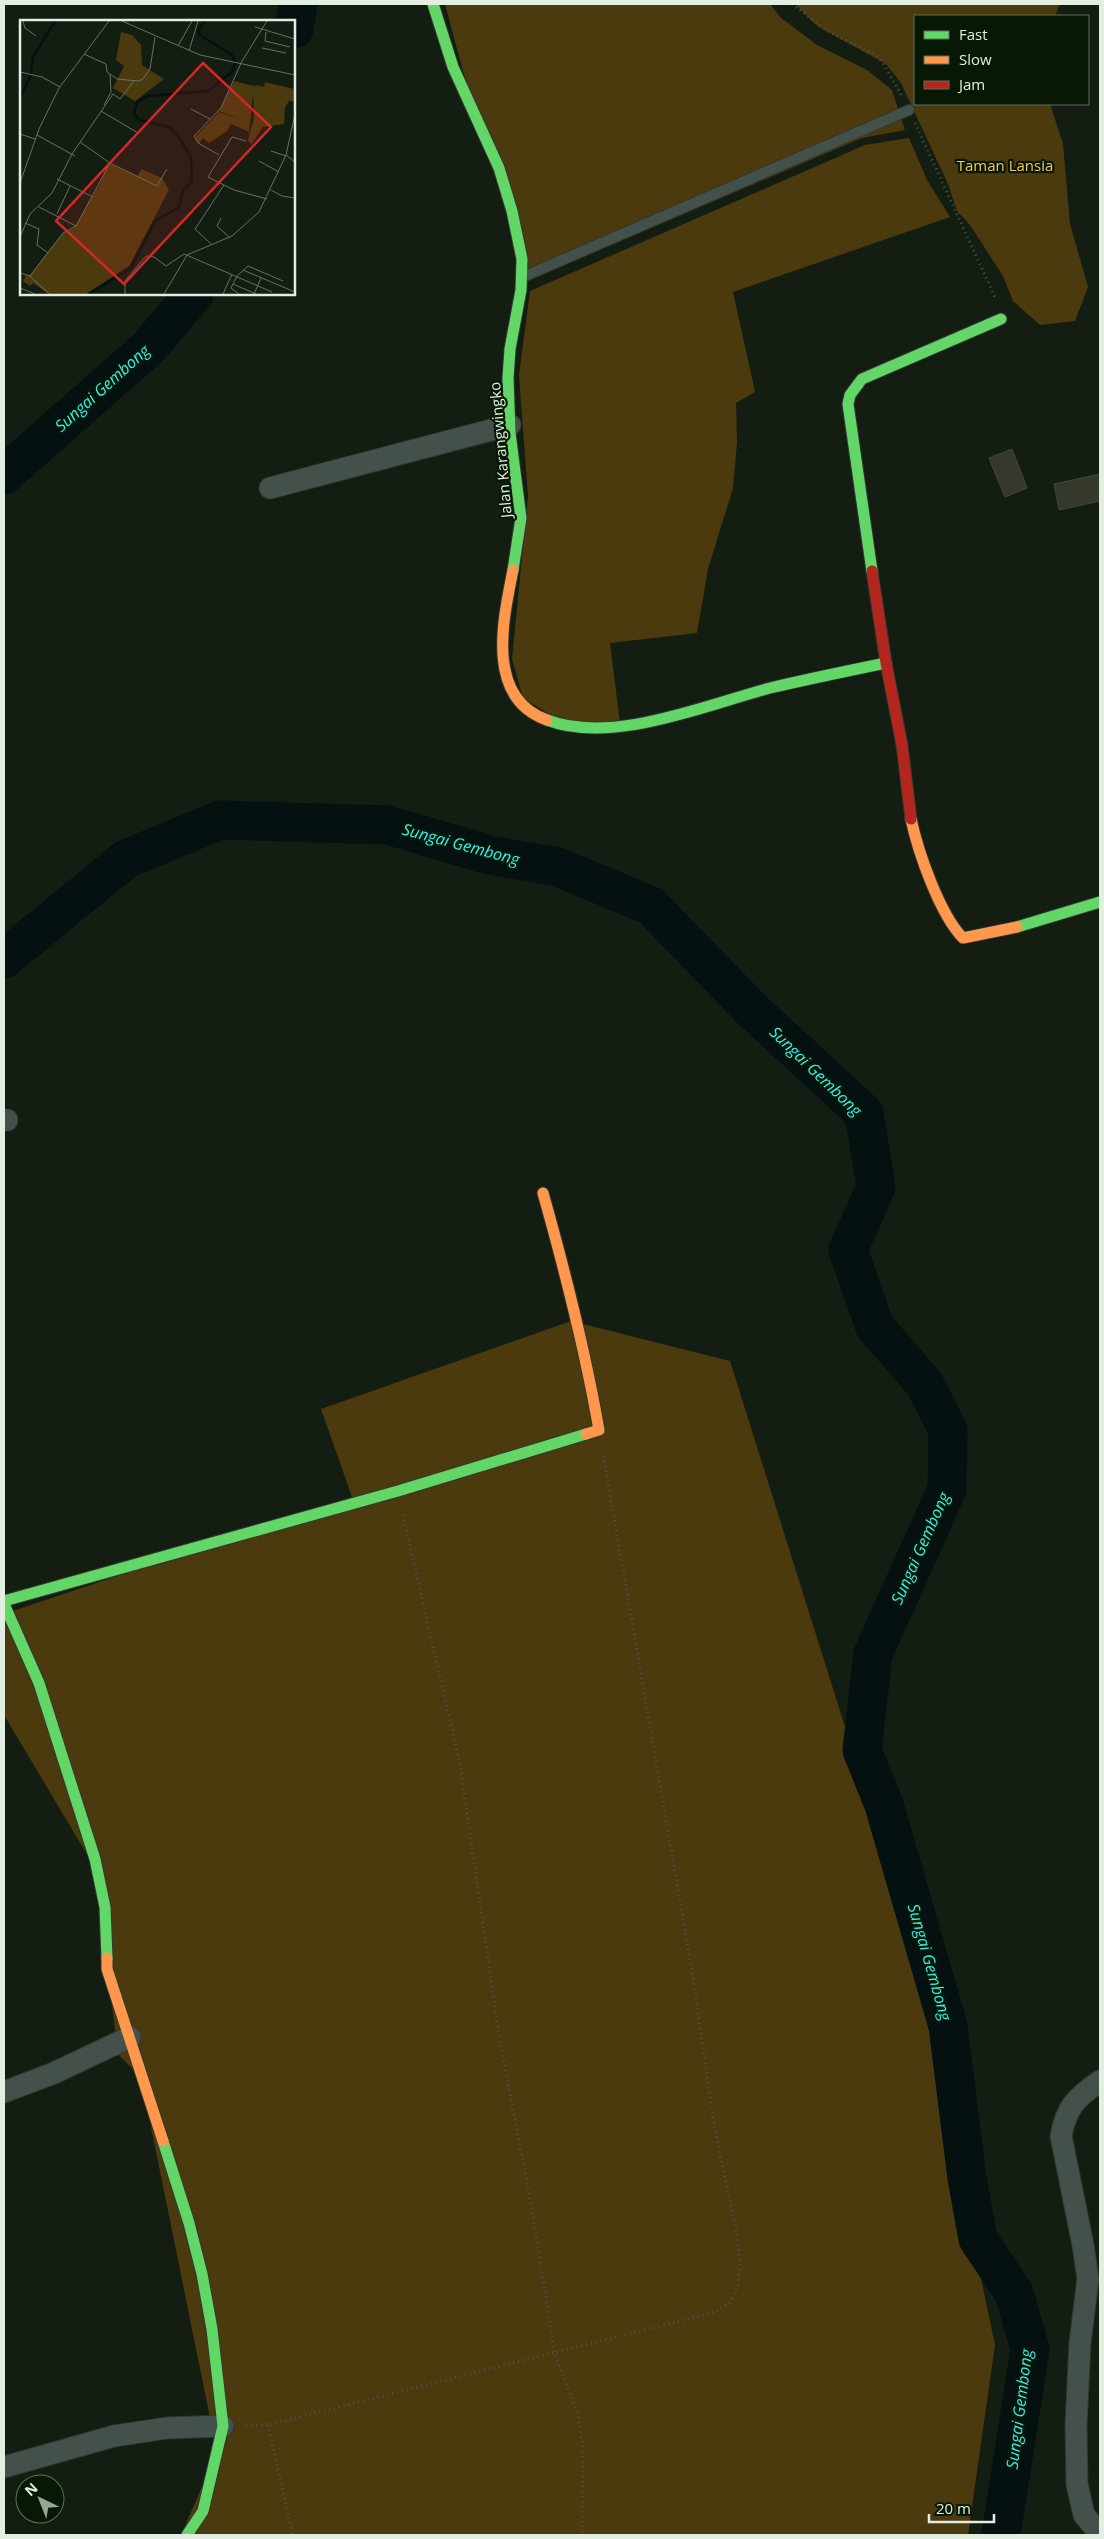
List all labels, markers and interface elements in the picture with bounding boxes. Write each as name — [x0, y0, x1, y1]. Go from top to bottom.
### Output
legend — [914, 15, 1089, 105]
inset map — [20, 20, 295, 295]
text: Fast — [959, 24, 988, 44]
text: Slow — [959, 49, 992, 69]
text: Jam — [957, 74, 985, 94]
park label: Taman Lansia — [957, 155, 1053, 175]
water label: Sungai Gembong — [50, 339, 155, 437]
street label: Jalan Karangwingko — [484, 381, 516, 521]
water label: Sungai Gembong — [400, 818, 523, 870]
water label: Sungai Gembong — [765, 1021, 868, 1121]
water label: Sungai Gembong — [885, 1488, 955, 1608]
water label: Sungai Gembong — [903, 1901, 957, 2024]
water label: Sungai Gembong — [1001, 2347, 1037, 2470]
north arrow — [15, 2474, 65, 2524]
text: N — [20, 2478, 41, 2500]
scale bar — [929, 2492, 994, 2524]
text: 20 m — [936, 2498, 971, 2518]

